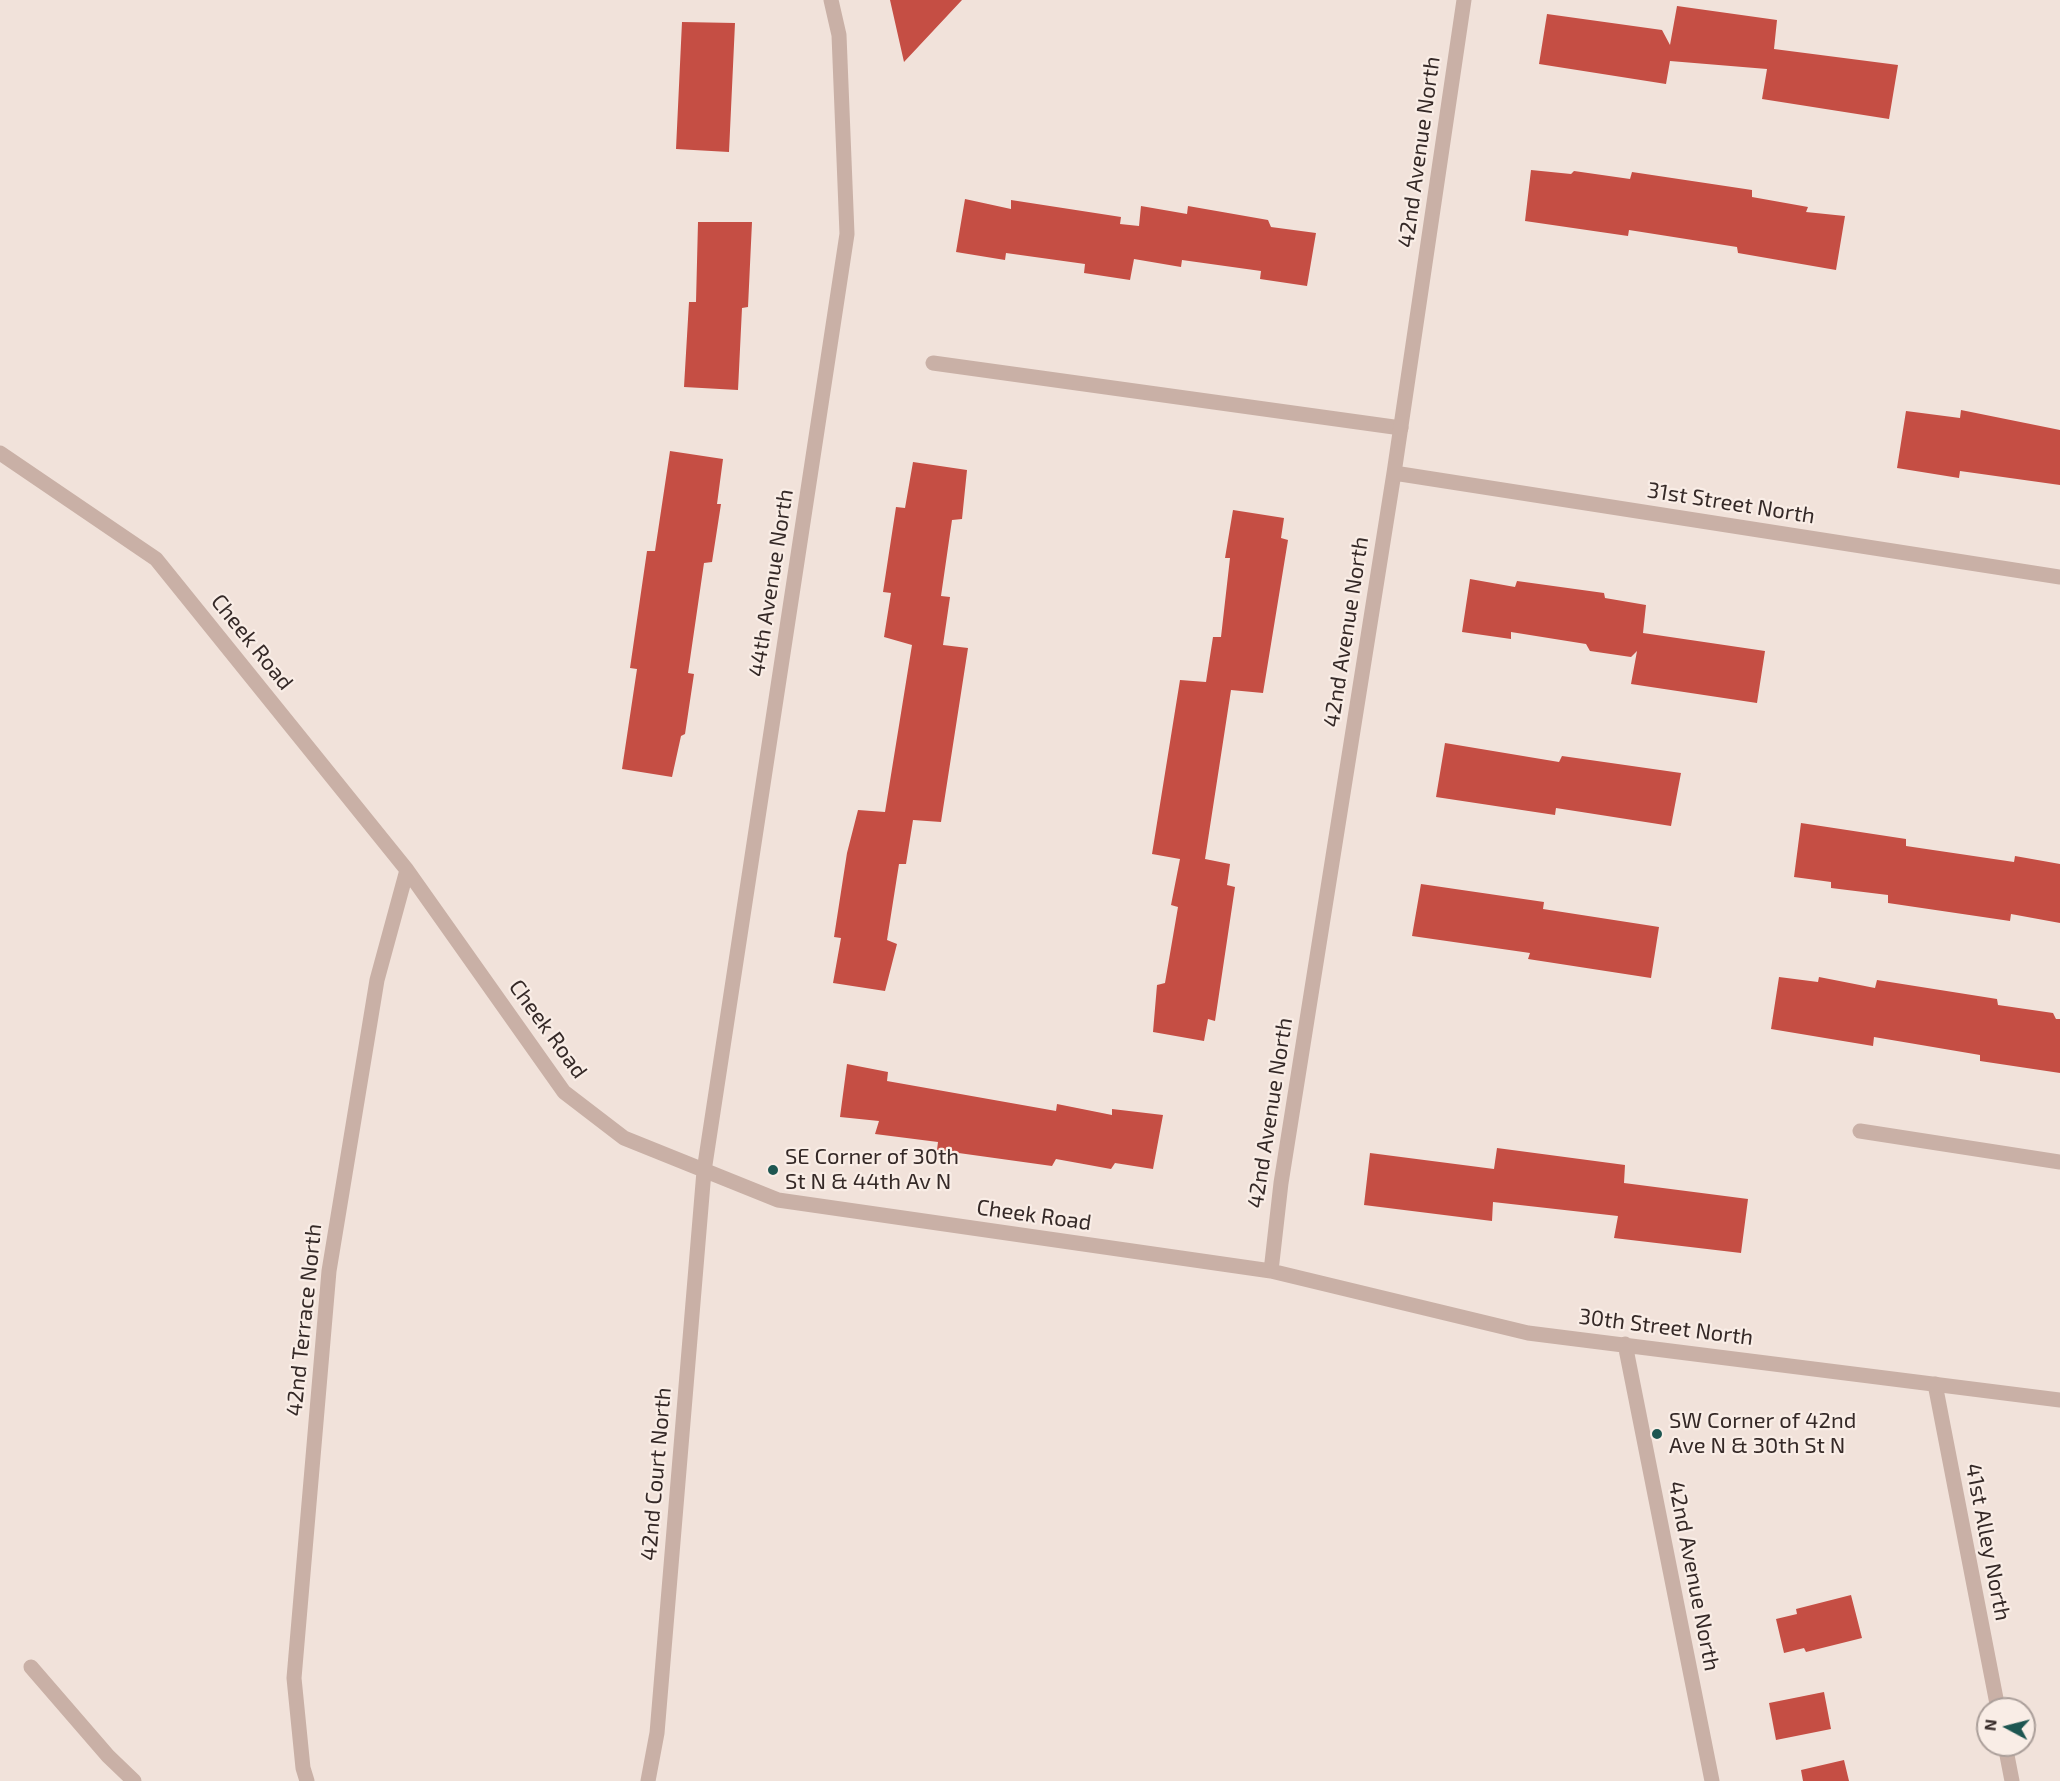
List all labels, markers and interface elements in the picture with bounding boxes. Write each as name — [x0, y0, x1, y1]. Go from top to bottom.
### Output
street label: 42nd Avenue North — [1393, 55, 1445, 249]
street label: 31st Street North — [1645, 477, 1817, 529]
street label: 44th Avenue North — [743, 487, 799, 679]
street label: 42nd Avenue North — [1318, 535, 1374, 729]
street label: Cheek Road — [205, 589, 299, 695]
street label: Cheek Road — [503, 974, 593, 1084]
street label: 42nd Avenue North — [1242, 1016, 1298, 1210]
place label: SE Corner of 30th St N & 44th Av N — [785, 1144, 959, 1196]
marker: SE Corner of 30th St N & 44th Av N — [766, 1163, 780, 1177]
street label: Cheek Road — [975, 1194, 1093, 1236]
street label: 42nd Terrace North — [281, 1222, 327, 1418]
street label: 30th Street North — [1577, 1303, 1755, 1351]
street label: 42nd Court North — [635, 1386, 677, 1562]
place label: SW Corner of 42nd Ave N & 30th St N — [1669, 1408, 1856, 1460]
marker: SW Corner of 42nd Ave N & 30th St N — [1650, 1427, 1664, 1441]
street label: 41st Alley North — [1960, 1461, 2016, 1623]
street label: 42nd Avenue North — [1663, 1479, 1725, 1673]
north arrow — [1976, 1697, 2036, 1757]
text: N — [1979, 1718, 2000, 1732]

